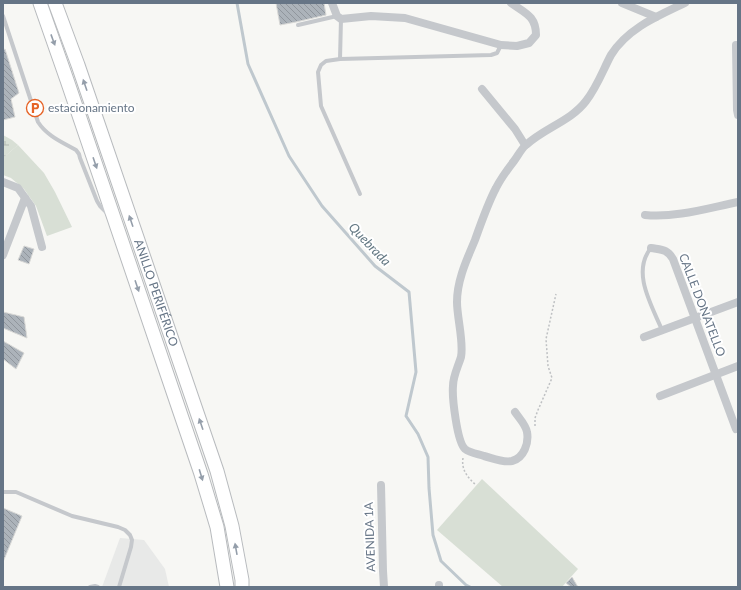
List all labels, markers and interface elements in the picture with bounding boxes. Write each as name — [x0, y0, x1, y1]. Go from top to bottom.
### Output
one-way arrow — [50, 34, 56, 46]
one-way arrow — [81, 78, 87, 90]
parking icon: estacionamiento — [25, 98, 45, 118]
place label: estacionamiento — [48, 100, 135, 115]
one-way arrow — [93, 157, 99, 169]
one-way arrow — [128, 215, 134, 227]
water label: Quebrada — [346, 219, 395, 269]
street label: ANILLO PERIFÉRICO — [131, 237, 182, 349]
street label: CALLE DONATELLO — [676, 251, 729, 359]
one-way arrow — [134, 280, 140, 292]
one-way arrow — [197, 417, 203, 429]
one-way arrow — [198, 469, 204, 481]
street label: AVENIDA 1A — [361, 501, 378, 572]
one-way arrow — [233, 542, 239, 555]

